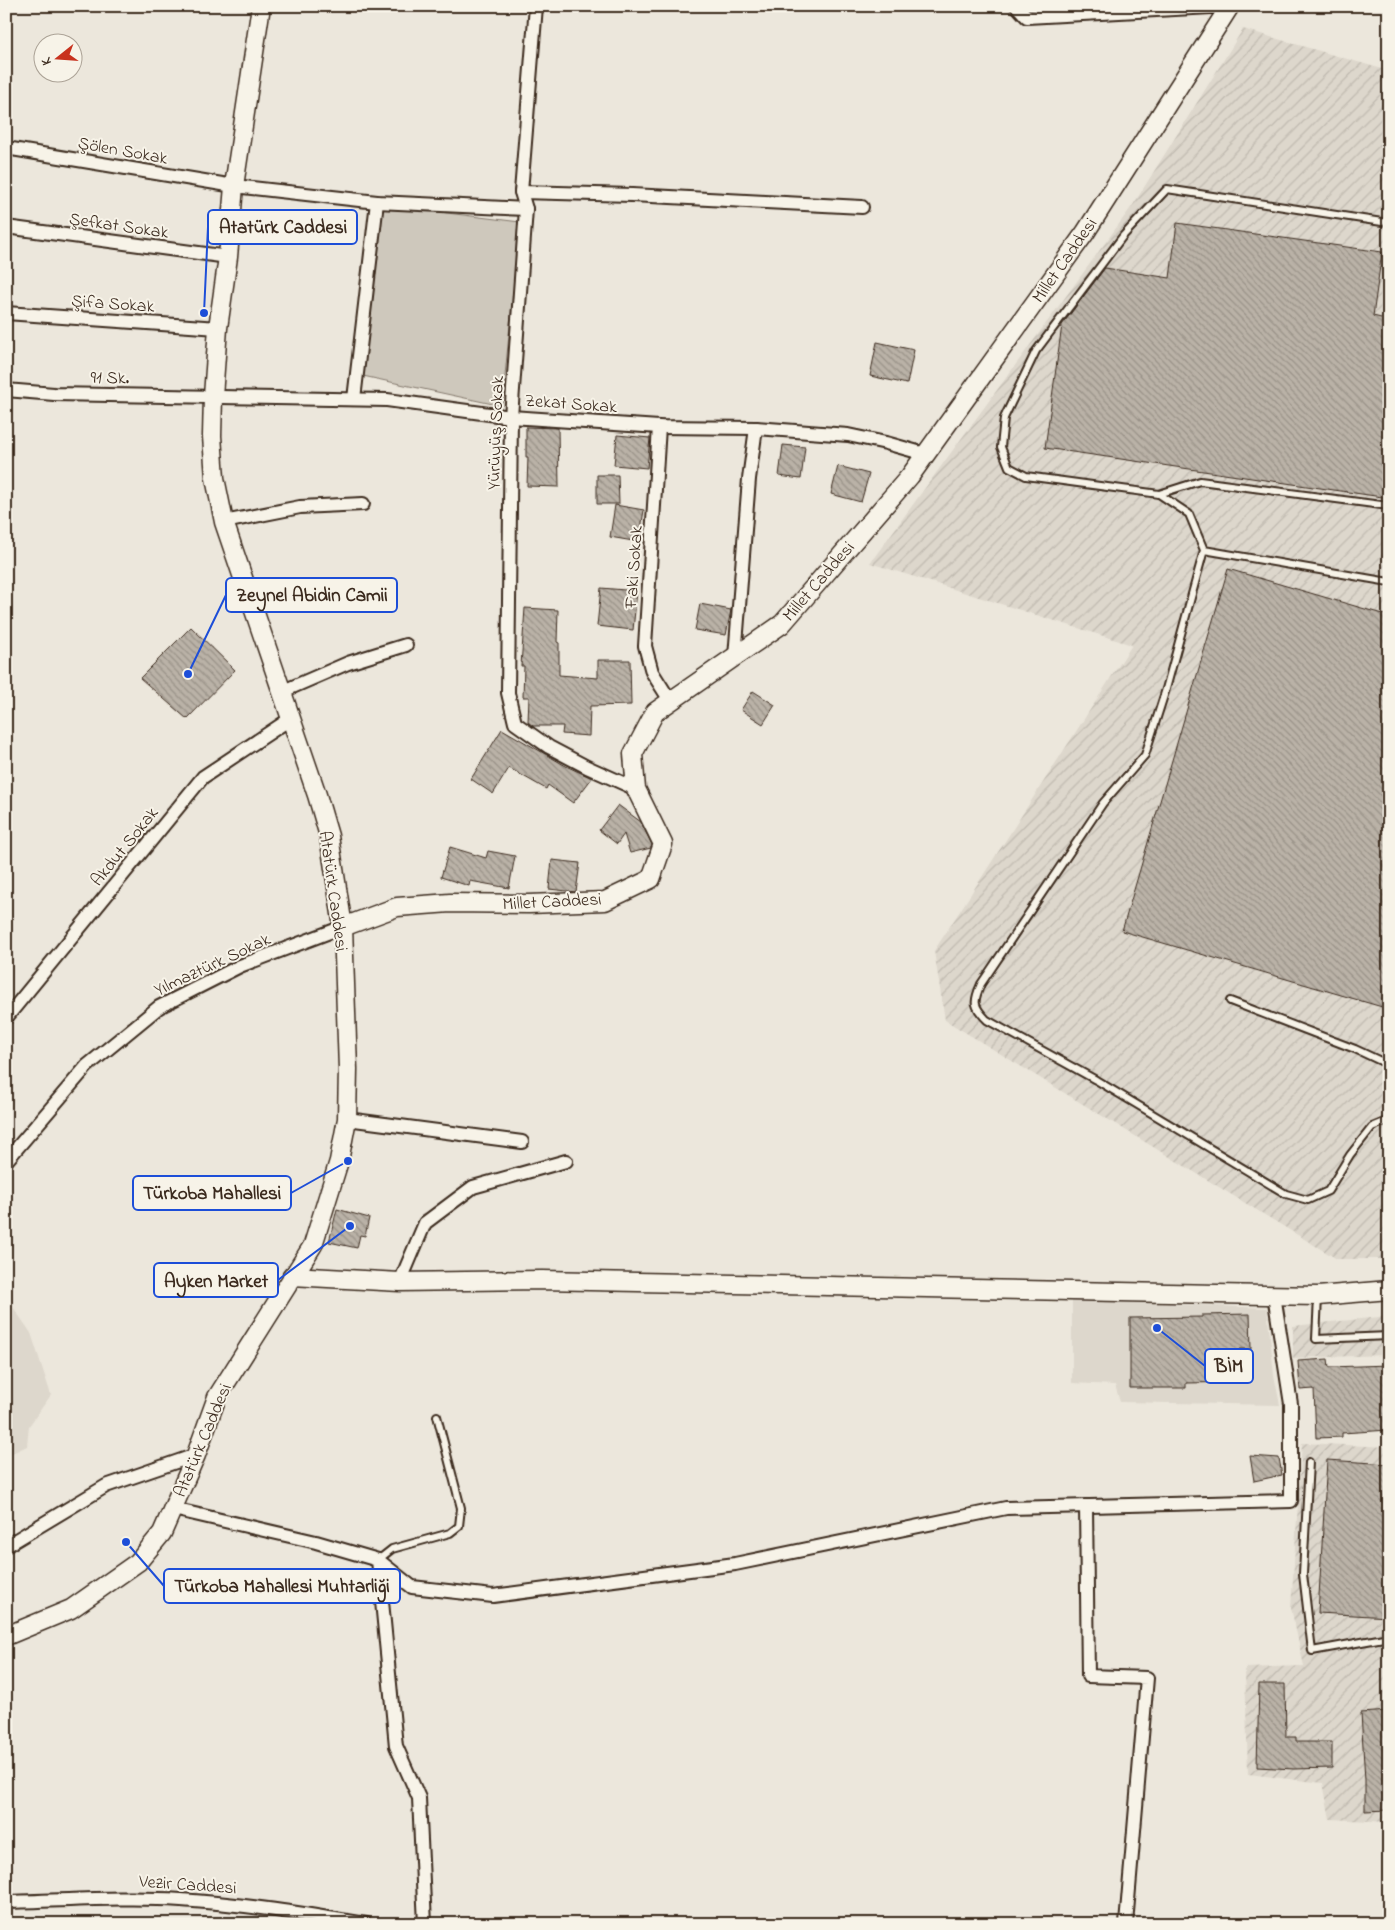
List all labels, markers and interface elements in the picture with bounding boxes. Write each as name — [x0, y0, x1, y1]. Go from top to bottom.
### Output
north arrow — [32, 32, 82, 82]
text: K — [36, 54, 58, 68]
street label: Şölen Sokak — [76, 131, 170, 173]
street label: Şefkat Sokak — [67, 207, 170, 247]
callout: Atatürk Caddesi — [208, 210, 357, 244]
street label: Millet Caddesi — [1027, 213, 1105, 309]
text: Atatürk Caddesi — [219, 215, 347, 242]
street label: Şifa Sokak — [70, 289, 155, 321]
street label: 91 Sk. — [90, 366, 130, 392]
street label: Yürüyüş Sokak — [482, 375, 512, 491]
street label: Zekat Sokak — [524, 389, 618, 421]
street label: Faki Sokak — [619, 525, 651, 610]
street label: Millet Caddesi — [777, 536, 862, 628]
callout: Zeynel Abidin Camii — [226, 578, 397, 612]
text: Zeynel Abidin Camii — [236, 583, 388, 612]
street label: Akdut Sokak — [85, 802, 166, 893]
street label: Atatürk Caddesi — [311, 829, 353, 953]
street label: Millet Caddesi — [502, 887, 602, 919]
street label: Yılmaztürk Sokak — [150, 927, 275, 1004]
callout: Türkoba Mahallesi — [133, 1176, 291, 1210]
text: Türkoba Mahallesi — [143, 1181, 281, 1208]
callout: Ayken Market — [154, 1263, 278, 1297]
text: Ayken Market — [164, 1269, 269, 1298]
callout: BİM — [1205, 1349, 1253, 1383]
text: BİM — [1214, 1354, 1243, 1381]
street label: Atatürk Caddesi — [168, 1380, 240, 1502]
callout: Türkoba Mahallesi Muhtarliği — [164, 1569, 400, 1603]
text: Türkoba Mahallesi Muhtarliği — [174, 1574, 390, 1603]
street label: Vezir Caddesi — [137, 1870, 237, 1902]

